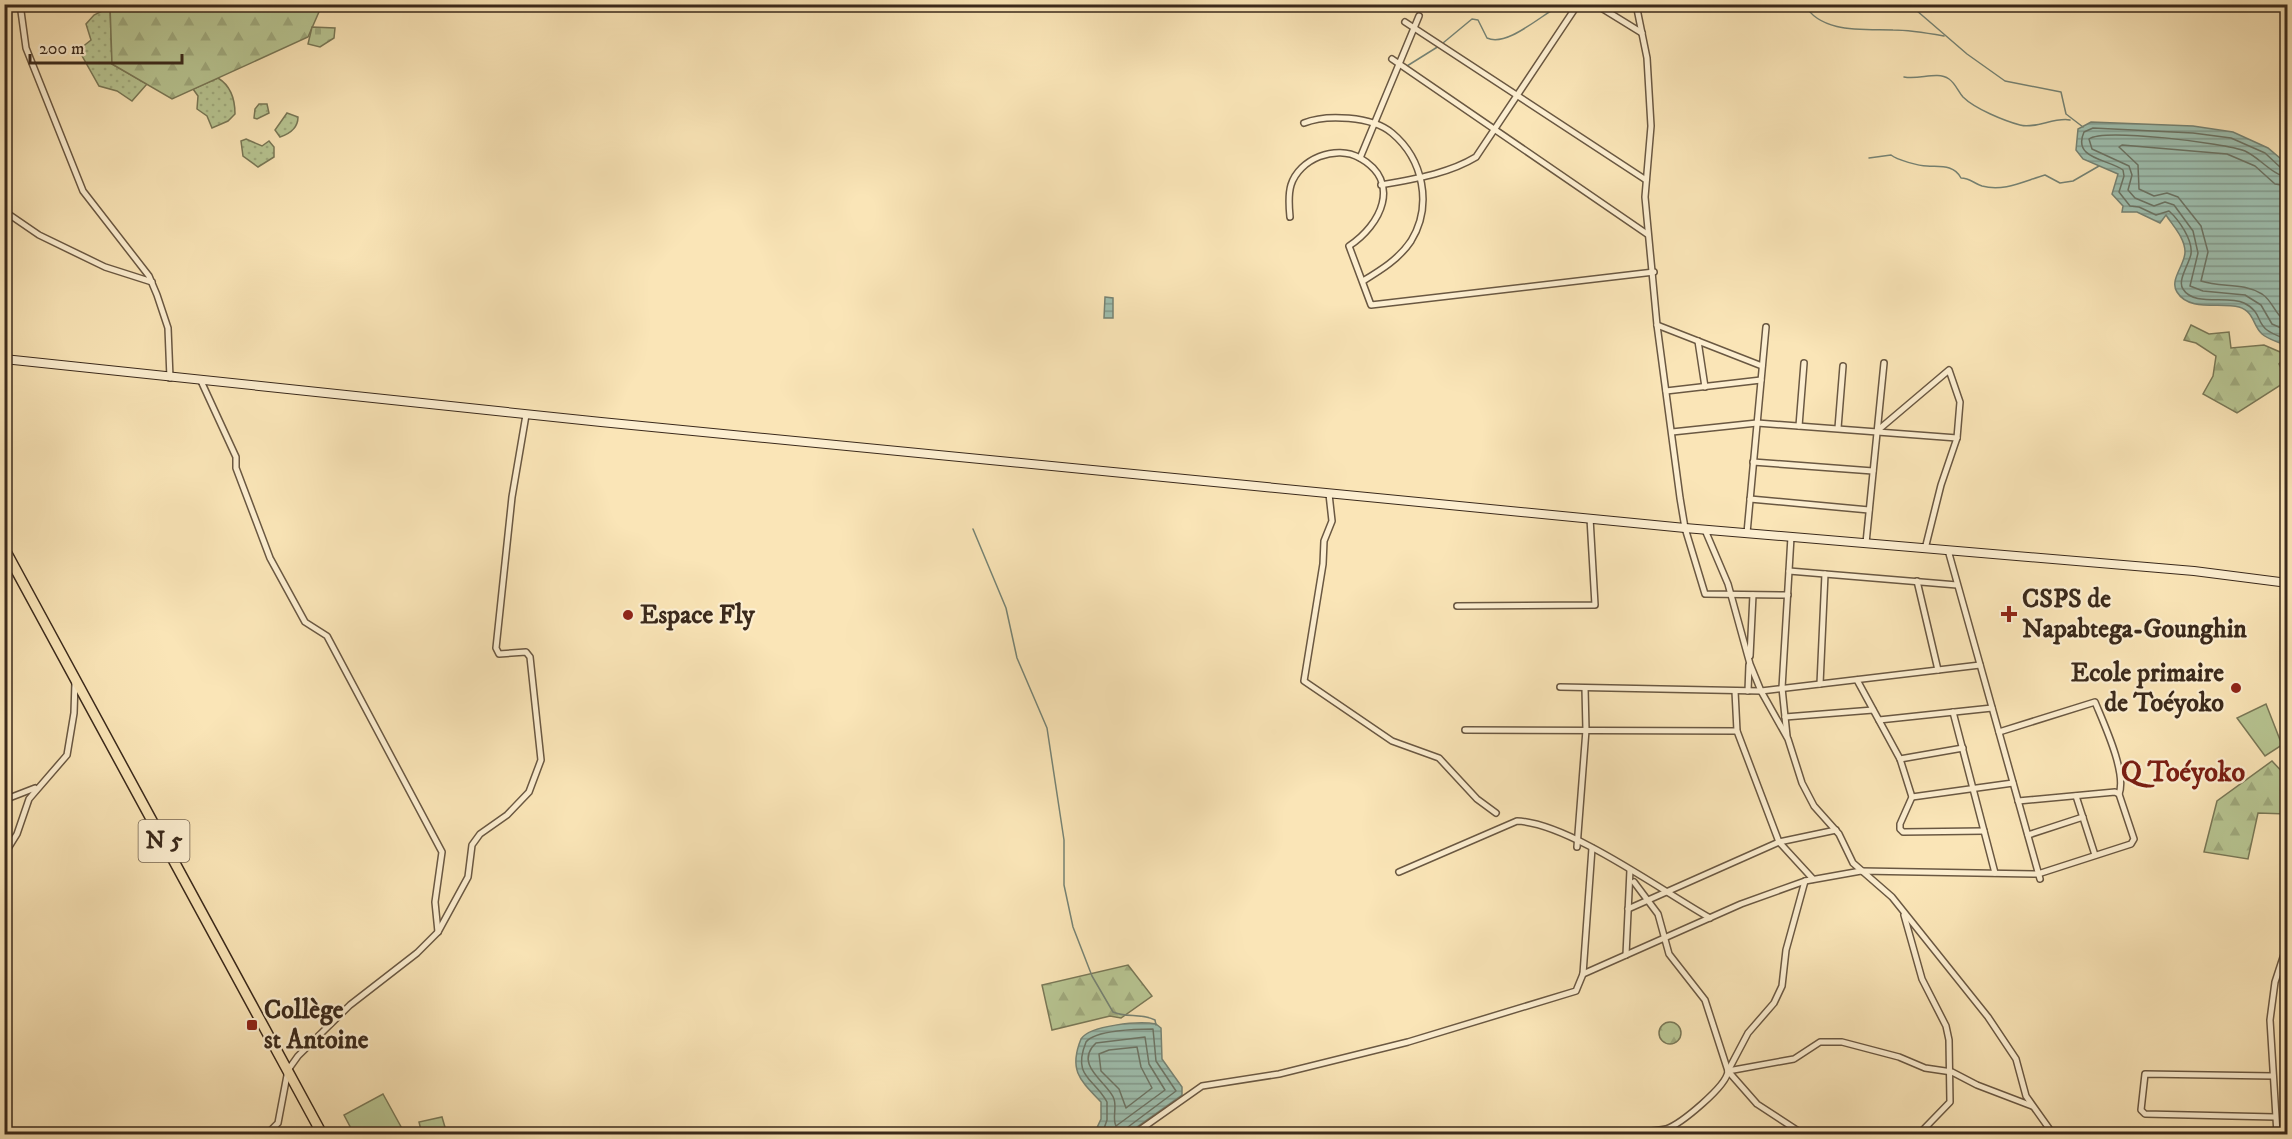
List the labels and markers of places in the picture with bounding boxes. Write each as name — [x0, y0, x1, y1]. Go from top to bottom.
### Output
place label: CSPS de Napabtega-Gounghin — [2022, 583, 2247, 646]
place label: Espace Fly — [640, 599, 755, 632]
marker: CSPS de Napabtega-Gounghin — [2000, 605, 2018, 623]
marker: Espace Fly — [621, 608, 635, 622]
place label: Ecole primaire de Toéyoko — [2071, 657, 2224, 720]
marker: Ecole primaire de Toéyoko — [2229, 681, 2243, 695]
place label: Collège st Antoine — [264, 994, 369, 1057]
marker: Collège st Antoine — [245, 1018, 259, 1032]

